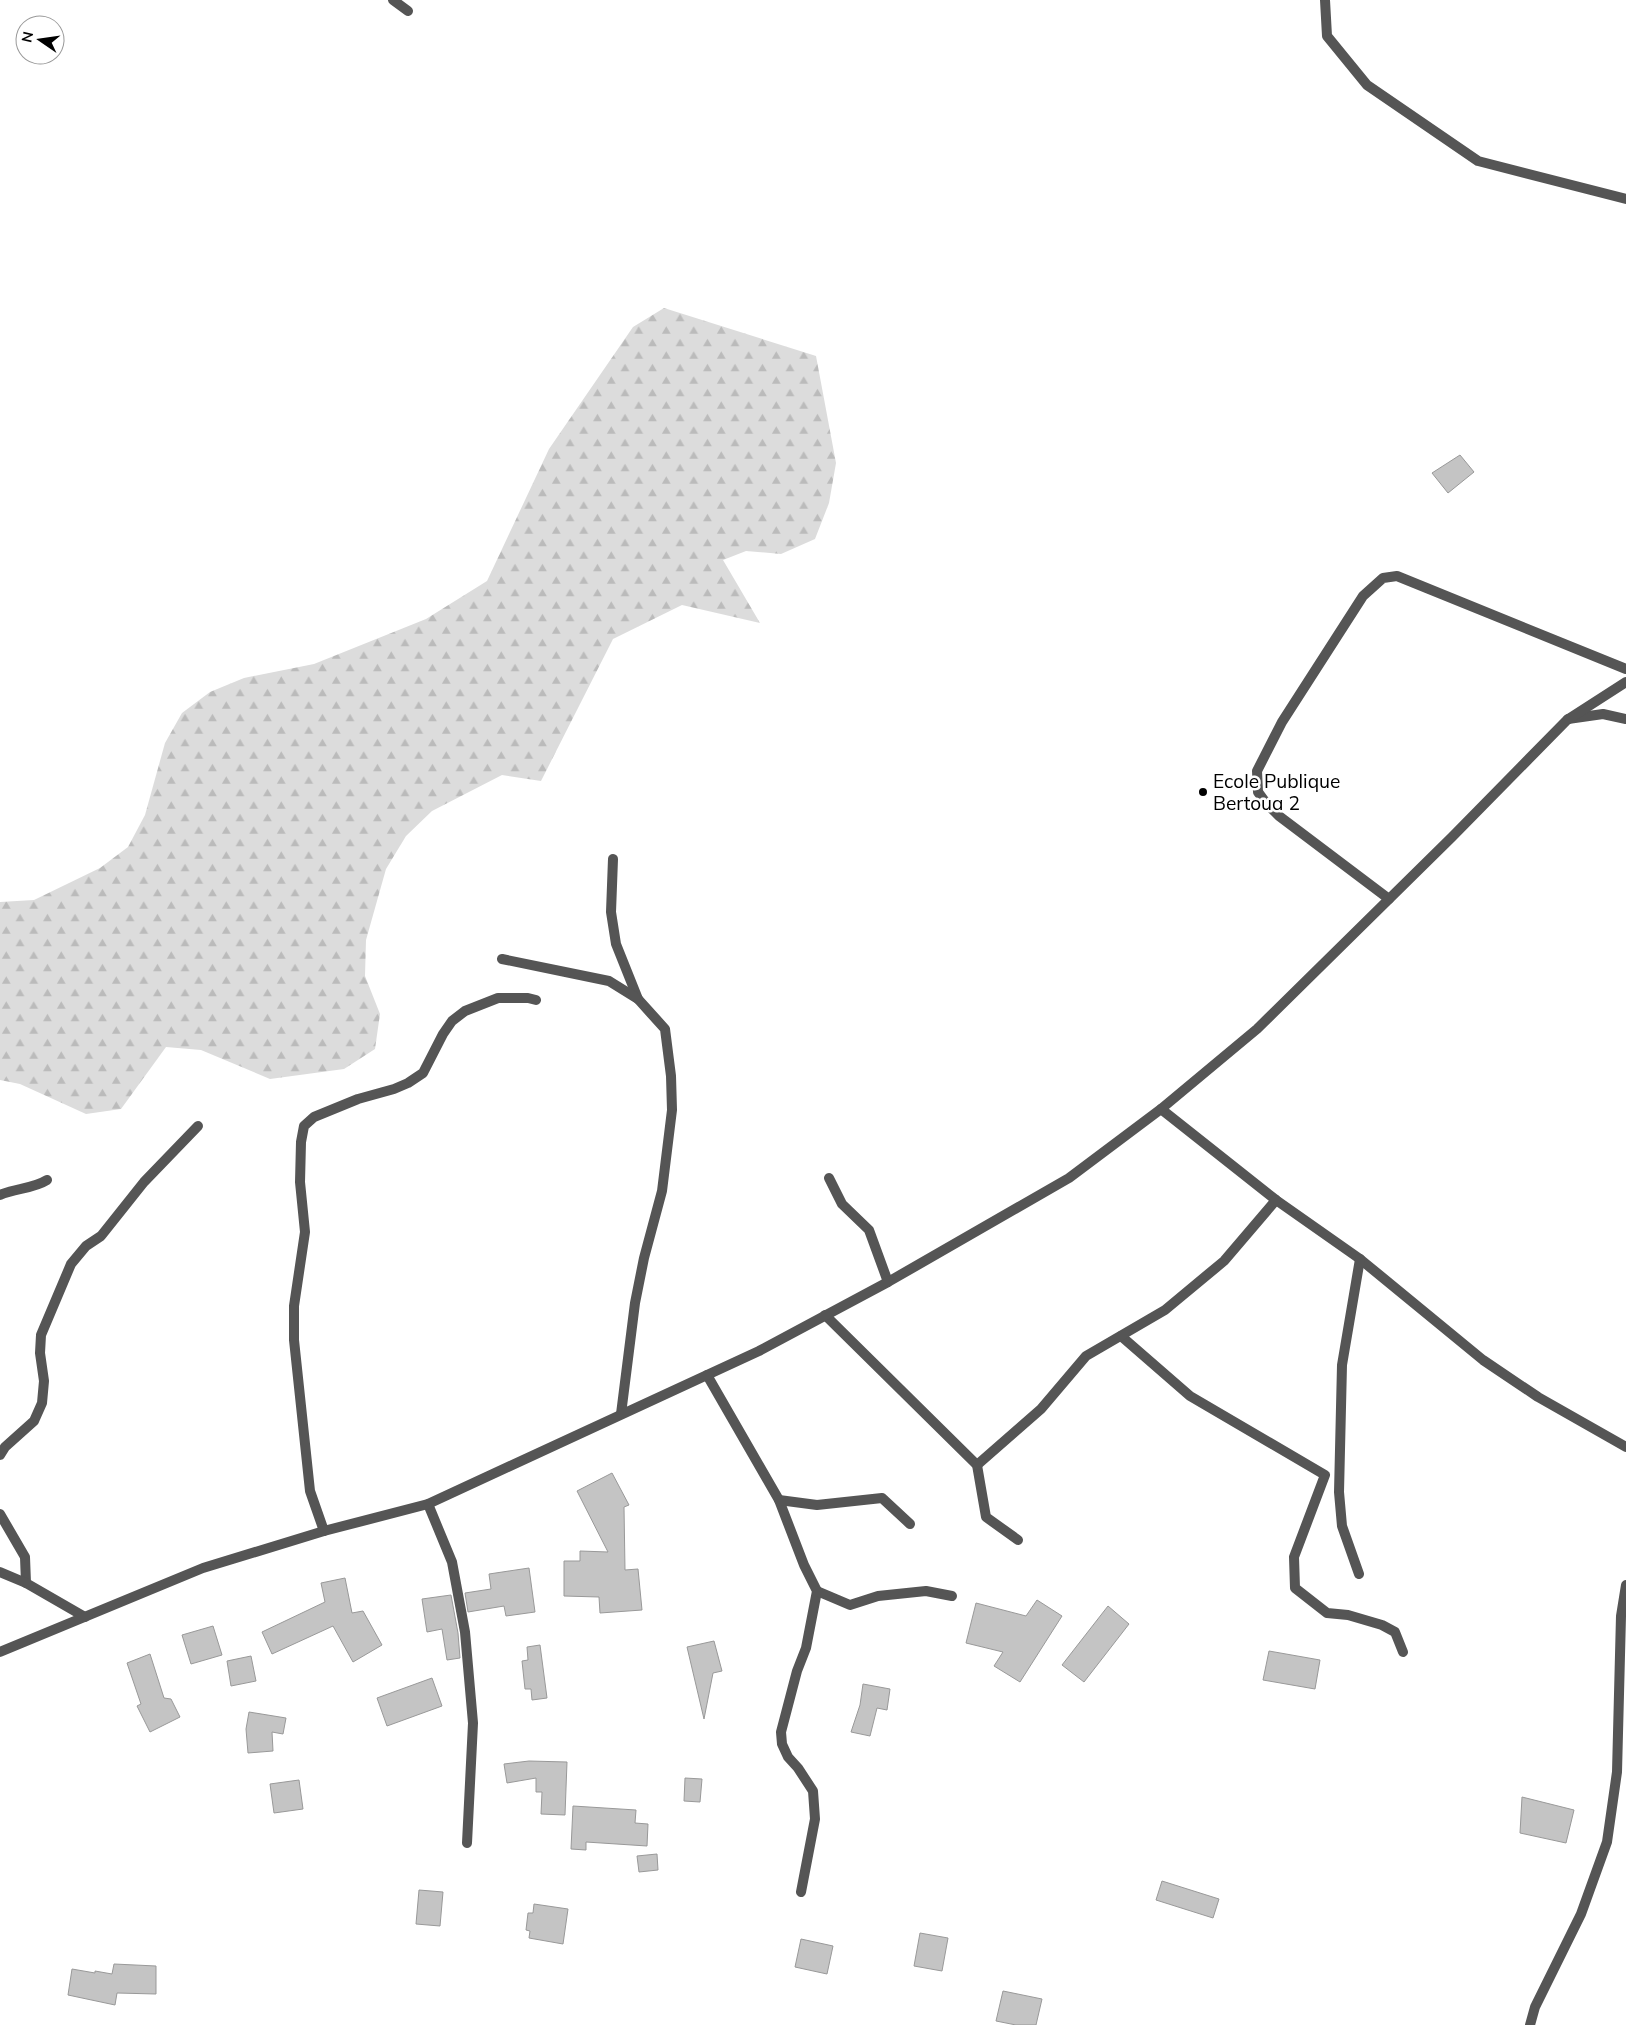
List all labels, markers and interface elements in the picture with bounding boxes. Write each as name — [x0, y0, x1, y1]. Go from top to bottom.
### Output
north arrow — [15, 15, 65, 65]
text: N — [17, 30, 37, 44]
place label: Ecole Publique Bertoua 2 — [1213, 769, 1340, 815]
marker: Ecole Publique Bertoua 2 — [1197, 786, 1209, 798]

